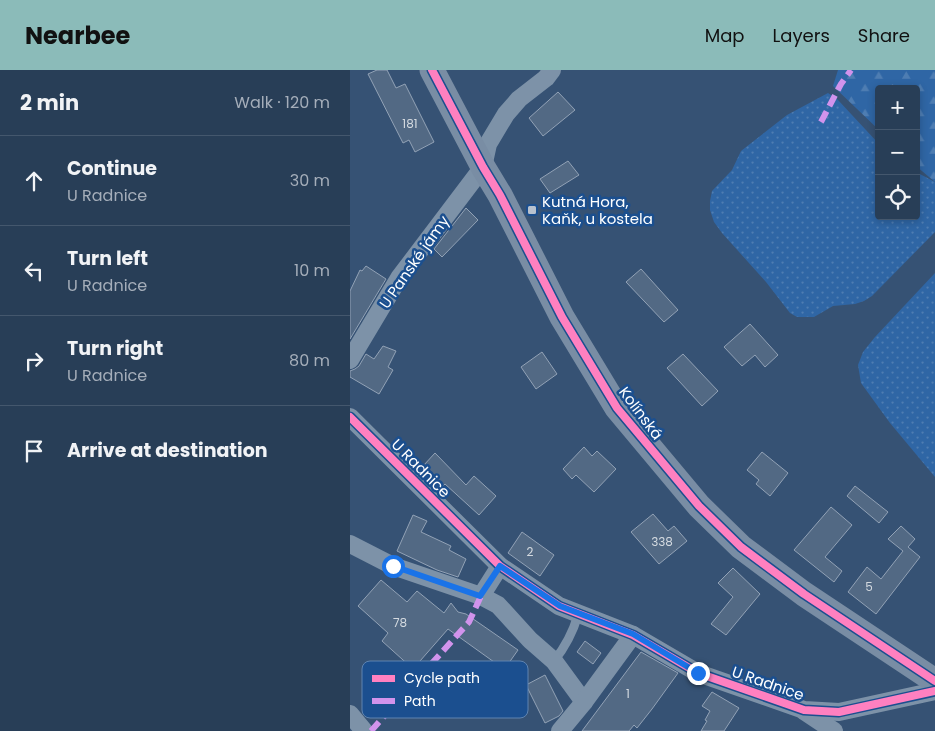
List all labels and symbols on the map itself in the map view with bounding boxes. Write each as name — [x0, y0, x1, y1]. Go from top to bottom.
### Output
house number: 181 — [402, 115, 418, 132]
place label: Kutná Hora, Kaňk, u kostela — [542, 191, 653, 229]
marker: Kutná Hora, Kaňk, u kostela — [526, 204, 538, 216]
street label: U Panské jámy — [374, 211, 454, 313]
street label: Kolínská — [614, 382, 668, 444]
street label: U Radnice — [387, 434, 455, 502]
house number: 338 — [651, 533, 673, 550]
house number: 2 — [527, 543, 534, 560]
route start — [382, 555, 405, 578]
house number: 5 — [865, 578, 873, 595]
house number: 78 — [393, 614, 407, 631]
legend — [362, 661, 528, 718]
street label: U Radnice — [729, 661, 807, 705]
route end — [687, 662, 710, 685]
text: Cycle path — [404, 668, 480, 688]
house number: 1 — [626, 685, 630, 702]
text: Path — [404, 691, 436, 711]

